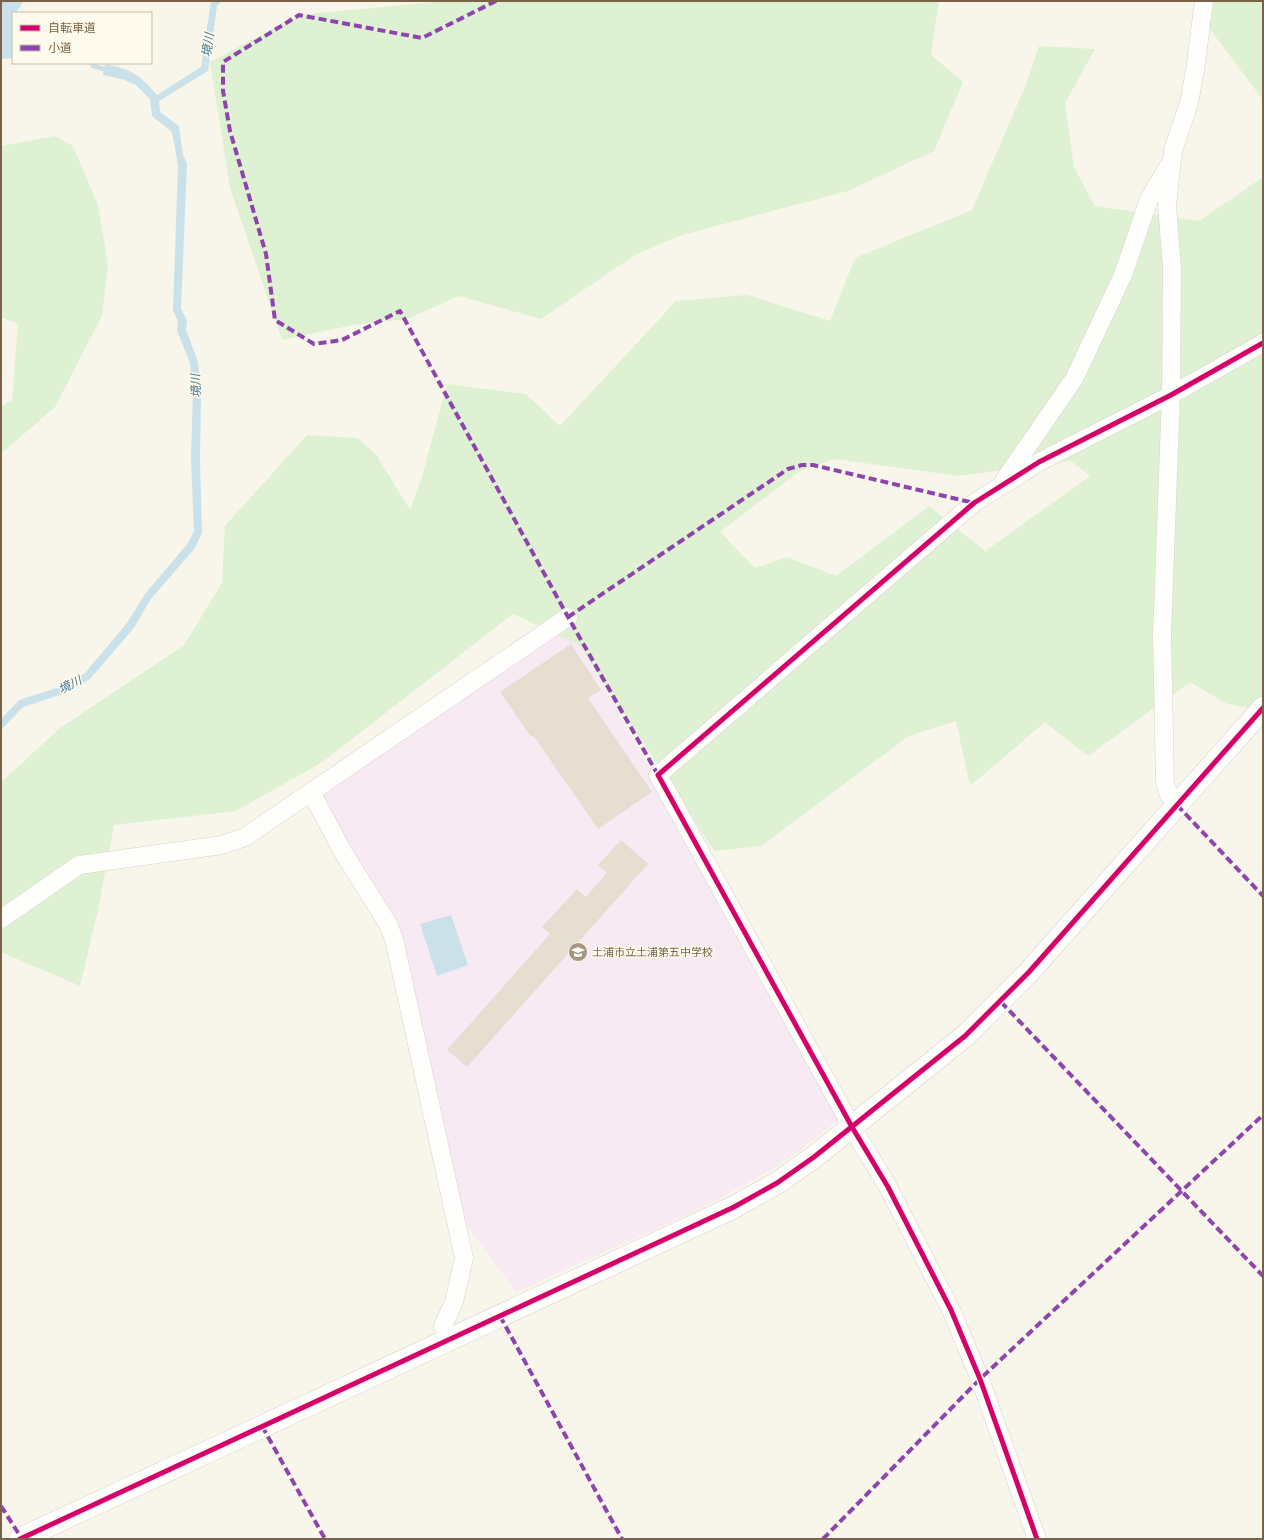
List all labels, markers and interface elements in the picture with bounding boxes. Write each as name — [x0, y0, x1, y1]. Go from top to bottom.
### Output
legend — [12, 12, 152, 64]
text: 自転車道 — [48, 21, 96, 35]
water label: 境川 — [199, 30, 217, 58]
text: 小道 — [48, 41, 72, 55]
water label: 境川 — [188, 372, 204, 398]
water label: 境川 — [56, 672, 86, 697]
school or university icon: 土浦市立土浦第五中学校 — [567, 941, 589, 963]
place label: 土浦市立土浦第五中学校 — [592, 946, 713, 958]

